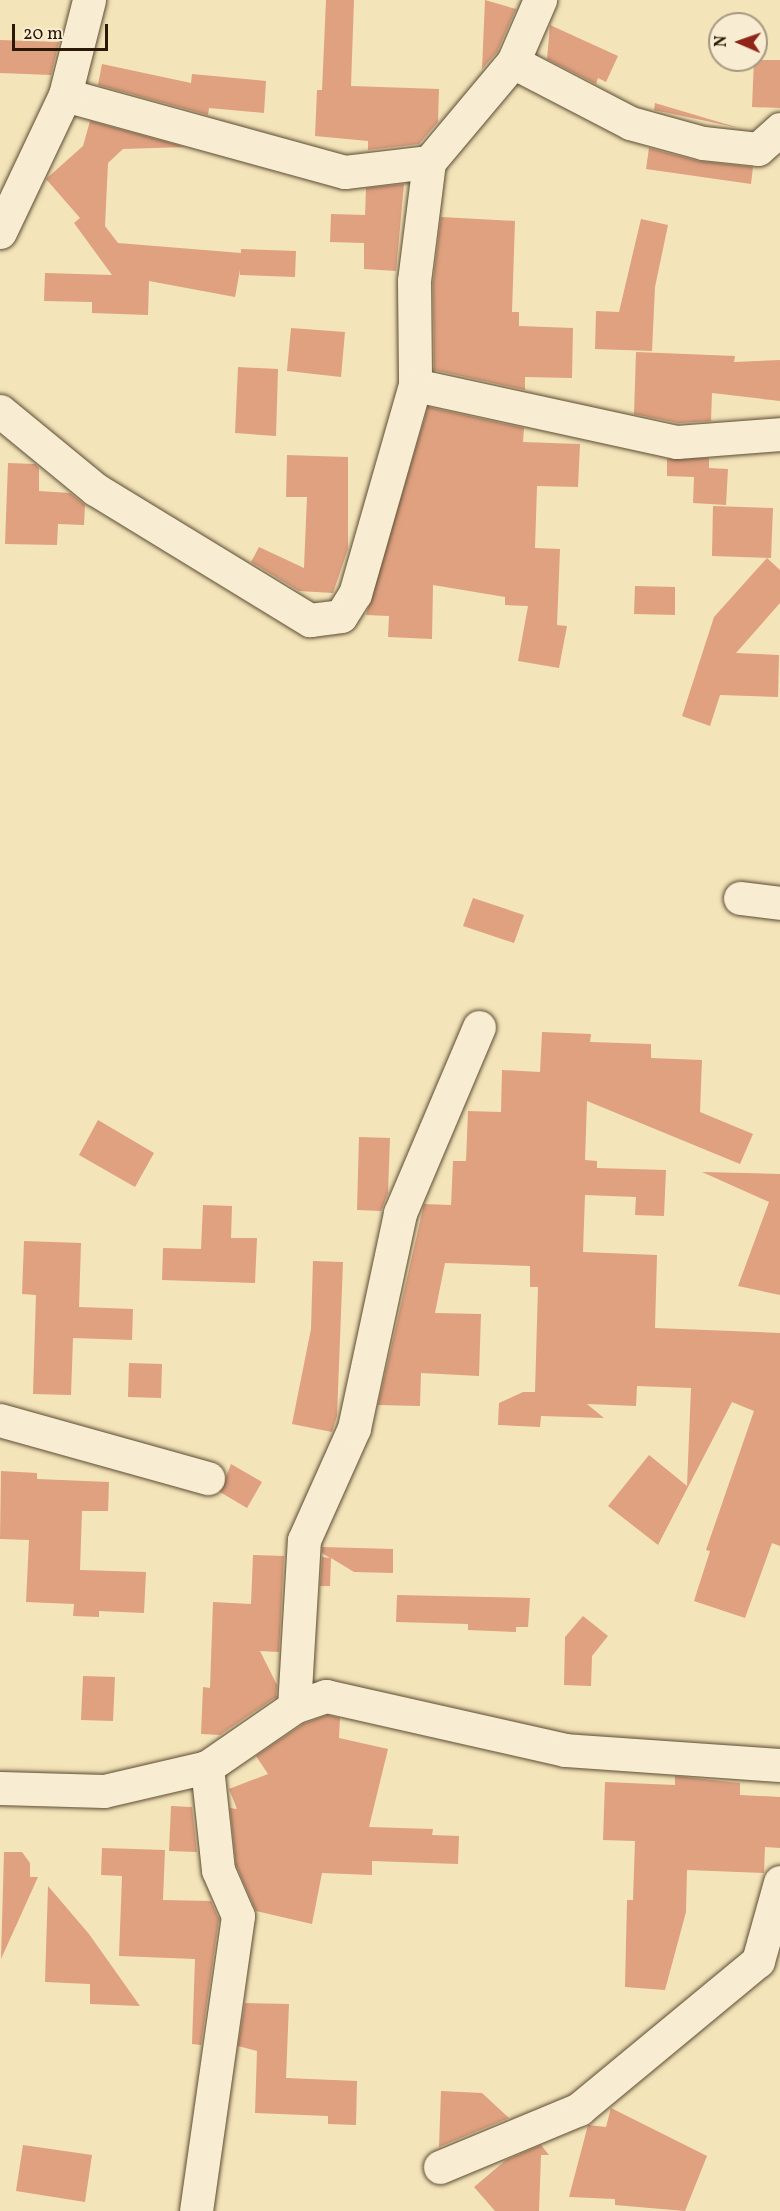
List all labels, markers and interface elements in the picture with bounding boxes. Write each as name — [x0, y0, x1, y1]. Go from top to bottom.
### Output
scale bar — [15, 12, 111, 50]
north arrow — [708, 12, 768, 72]
text: 20 m — [23, 22, 63, 47]
text: N — [711, 35, 733, 48]

